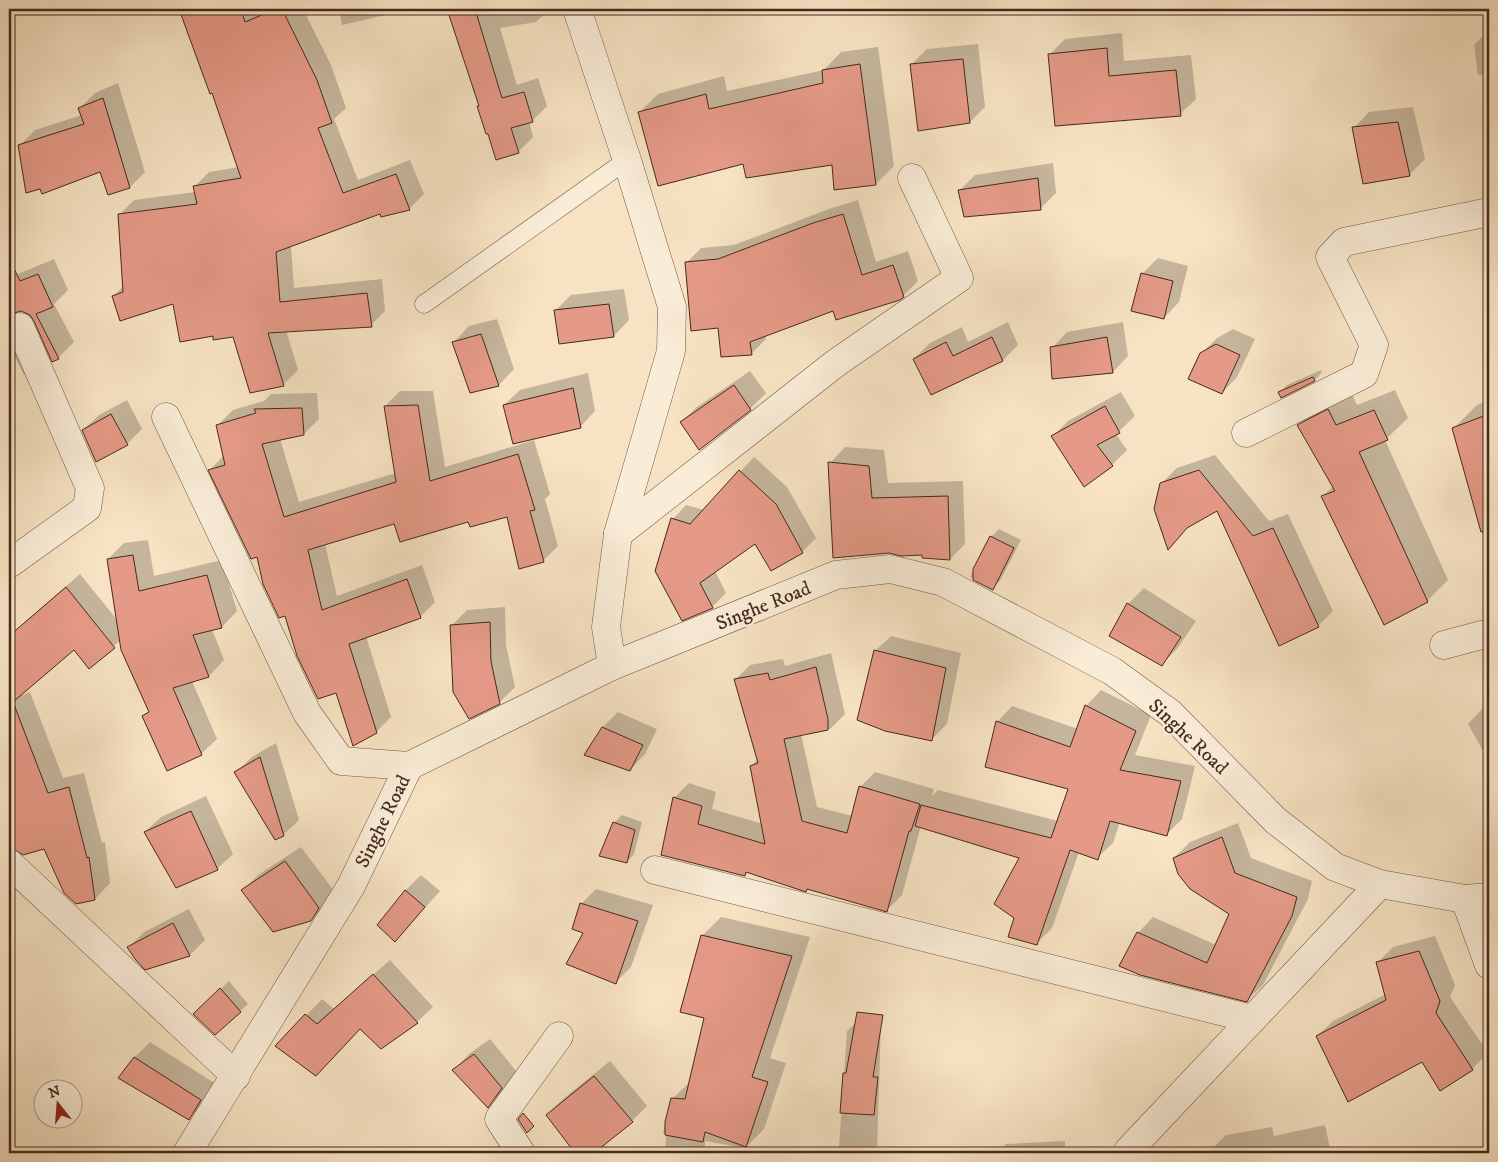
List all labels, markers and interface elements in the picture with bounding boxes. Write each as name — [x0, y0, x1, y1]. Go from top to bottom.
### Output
street label: Singhe Road — [712, 576, 815, 637]
street label: Singhe Road — [1143, 694, 1233, 780]
street label: Singhe Road — [350, 771, 417, 872]
north arrow — [32, 1080, 82, 1130]
text: N — [46, 1082, 63, 1103]

